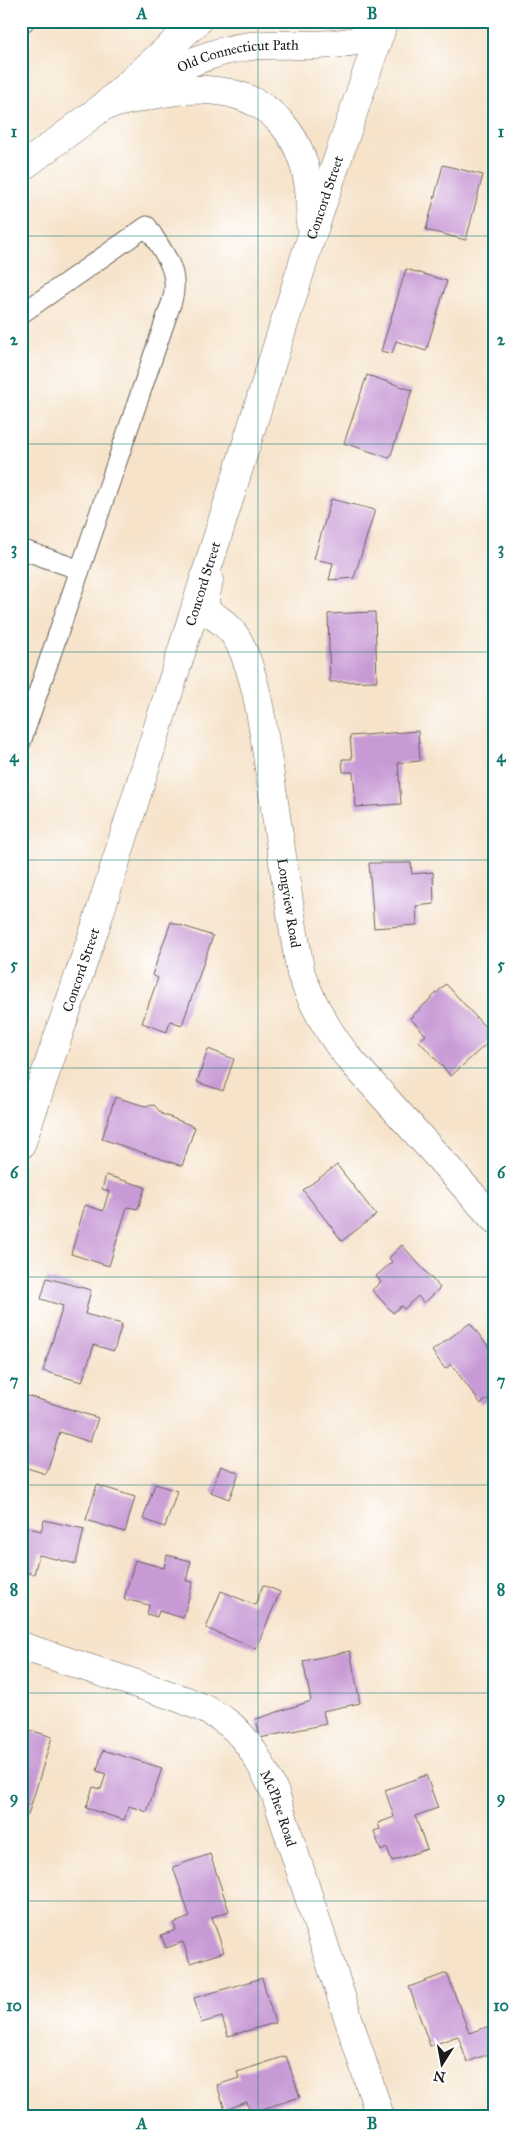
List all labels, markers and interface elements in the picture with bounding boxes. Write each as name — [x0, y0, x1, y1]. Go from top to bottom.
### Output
text: A — [136, 4, 148, 23]
text: B — [367, 4, 377, 23]
street label: Old Connecticut Path — [174, 37, 299, 76]
text: 1 — [11, 122, 18, 141]
text: 1 — [498, 122, 505, 141]
street label: Concord Street — [303, 154, 347, 242]
text: 2 — [10, 330, 19, 349]
text: 2 — [497, 330, 506, 349]
text: 3 — [11, 539, 17, 559]
text: 3 — [498, 539, 504, 559]
street label: Concord Street — [182, 540, 224, 628]
text: 4 — [10, 747, 20, 767]
text: 4 — [497, 747, 507, 767]
street label: Longview Road — [273, 857, 304, 949]
street label: Concord Street — [59, 926, 103, 1014]
text: 5 — [10, 955, 18, 974]
text: 5 — [497, 955, 505, 974]
text: 6 — [10, 1163, 19, 1182]
text: 6 — [497, 1163, 506, 1182]
text: 7 — [10, 1371, 19, 1390]
text: 7 — [497, 1371, 506, 1390]
text: 8 — [10, 1580, 18, 1599]
text: 8 — [497, 1580, 505, 1599]
street label: McPhee Road — [256, 1767, 300, 1849]
text: 9 — [10, 1788, 18, 1808]
text: 9 — [497, 1788, 505, 1808]
text: 10 — [6, 1996, 22, 2015]
text: 10 — [493, 1996, 509, 2015]
north arrow — [418, 2040, 468, 2090]
text: N — [432, 2067, 447, 2086]
text: A — [136, 2114, 148, 2133]
text: B — [367, 2114, 377, 2133]

